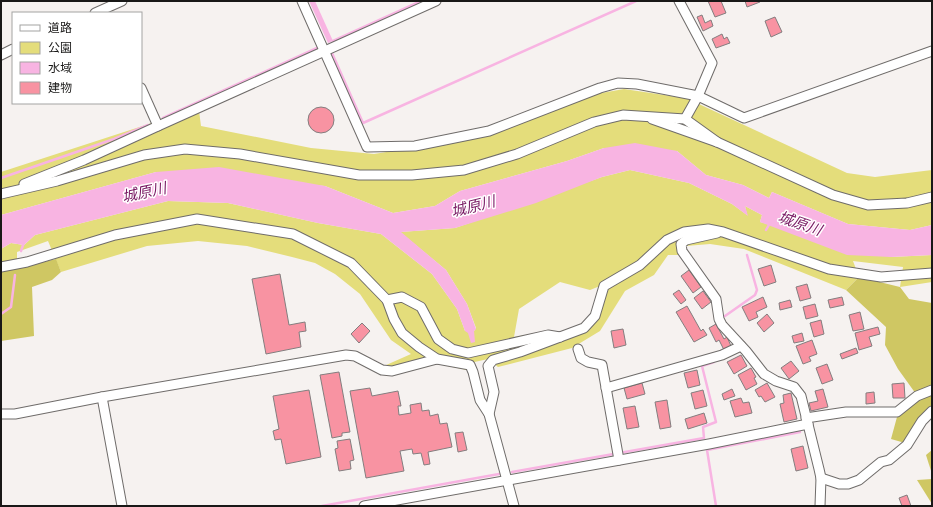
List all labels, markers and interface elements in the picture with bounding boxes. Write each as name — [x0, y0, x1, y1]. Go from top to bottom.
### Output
legend — [12, 12, 142, 104]
text: 道路 — [48, 20, 72, 35]
text: 公園 — [48, 40, 72, 55]
text: 水域 — [48, 60, 72, 75]
text: 建物 — [48, 80, 72, 95]
water label: 城原川 — [120, 178, 170, 206]
water label: 城原川 — [449, 191, 499, 221]
water label: 城原川 — [776, 207, 826, 240]

